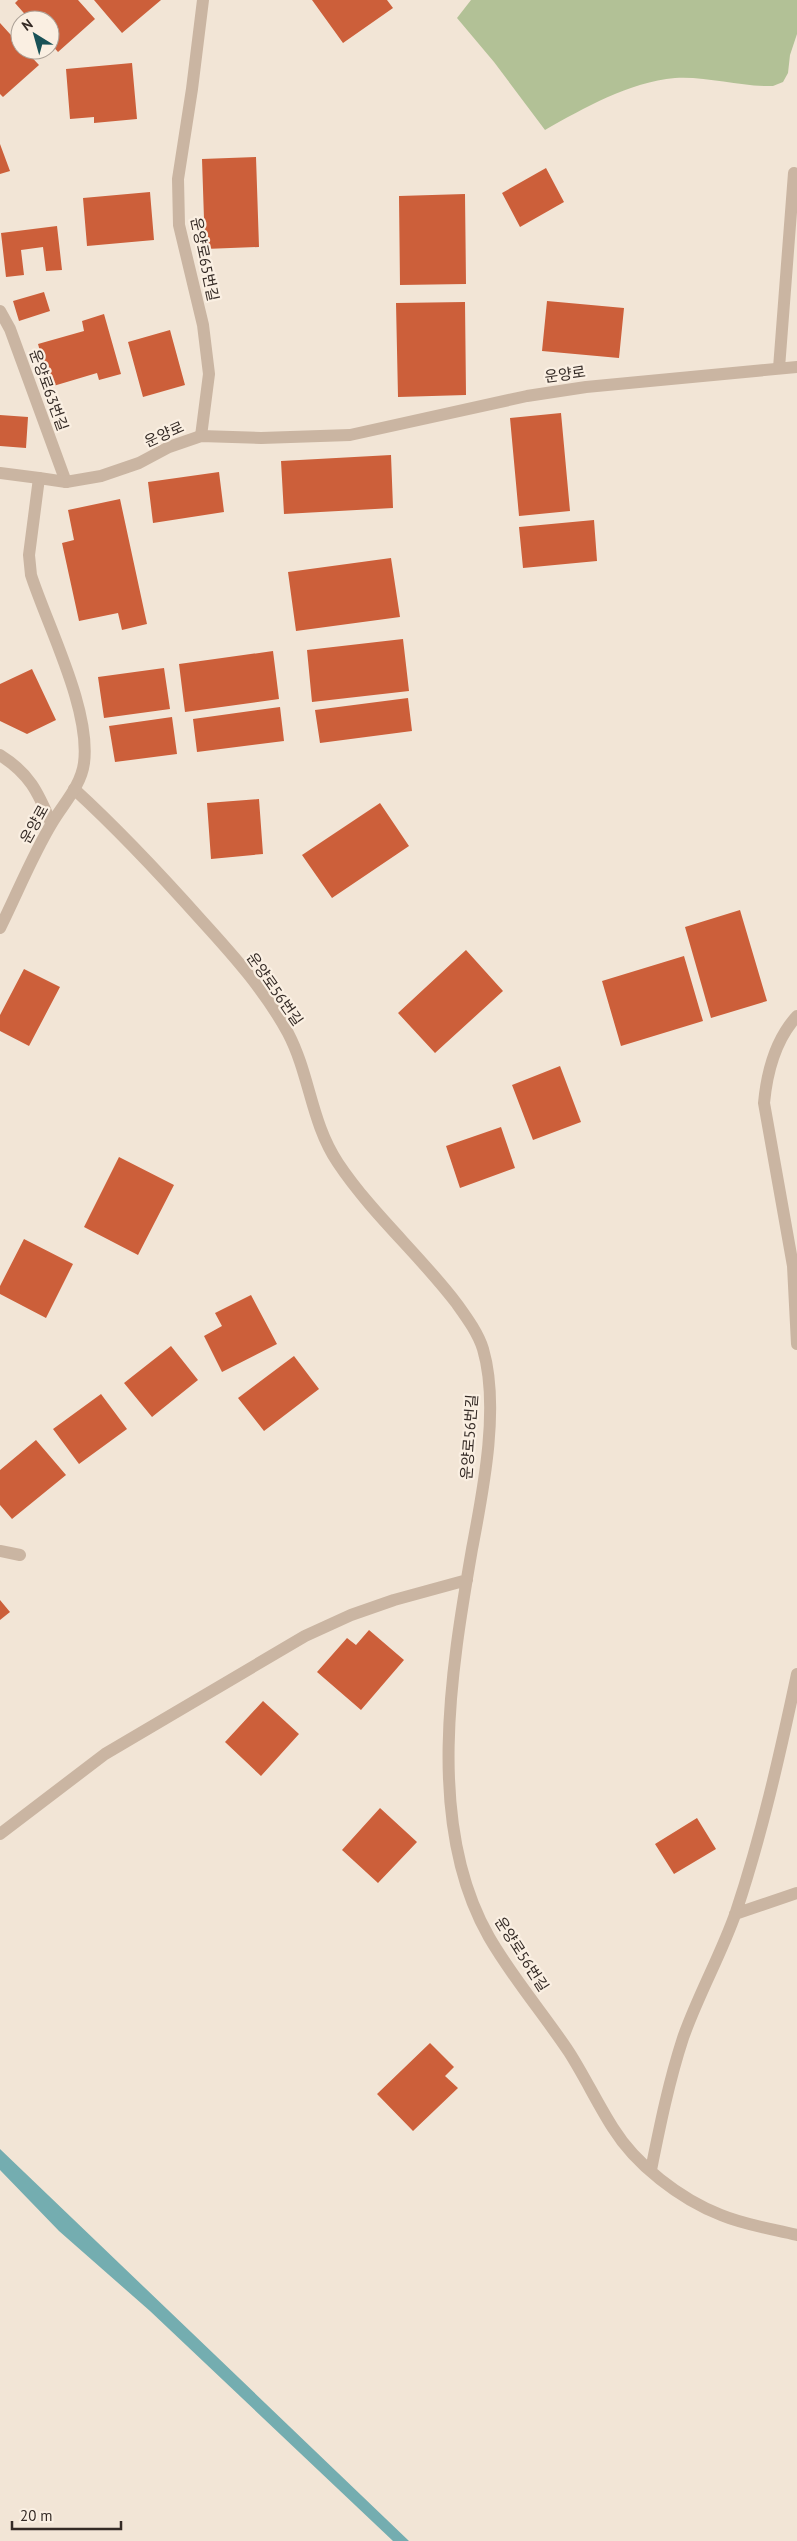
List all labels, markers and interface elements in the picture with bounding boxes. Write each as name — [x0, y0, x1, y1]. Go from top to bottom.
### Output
north arrow — [10, 10, 60, 60]
text: N — [18, 15, 36, 35]
street label: 운양로65번길 — [187, 215, 223, 303]
street label: 운양로63번길 — [25, 347, 73, 433]
street label: 운양로 — [543, 362, 587, 386]
street label: 운양로 — [141, 417, 187, 451]
street label: 운양로 — [16, 801, 52, 847]
street label: 운양로56번길 — [243, 949, 307, 1029]
street label: 운양로56번길 — [457, 1394, 481, 1480]
street label: 운양로56번길 — [491, 1913, 553, 1995]
scale bar — [12, 2498, 121, 2530]
text: 20 m — [20, 2506, 53, 2525]

